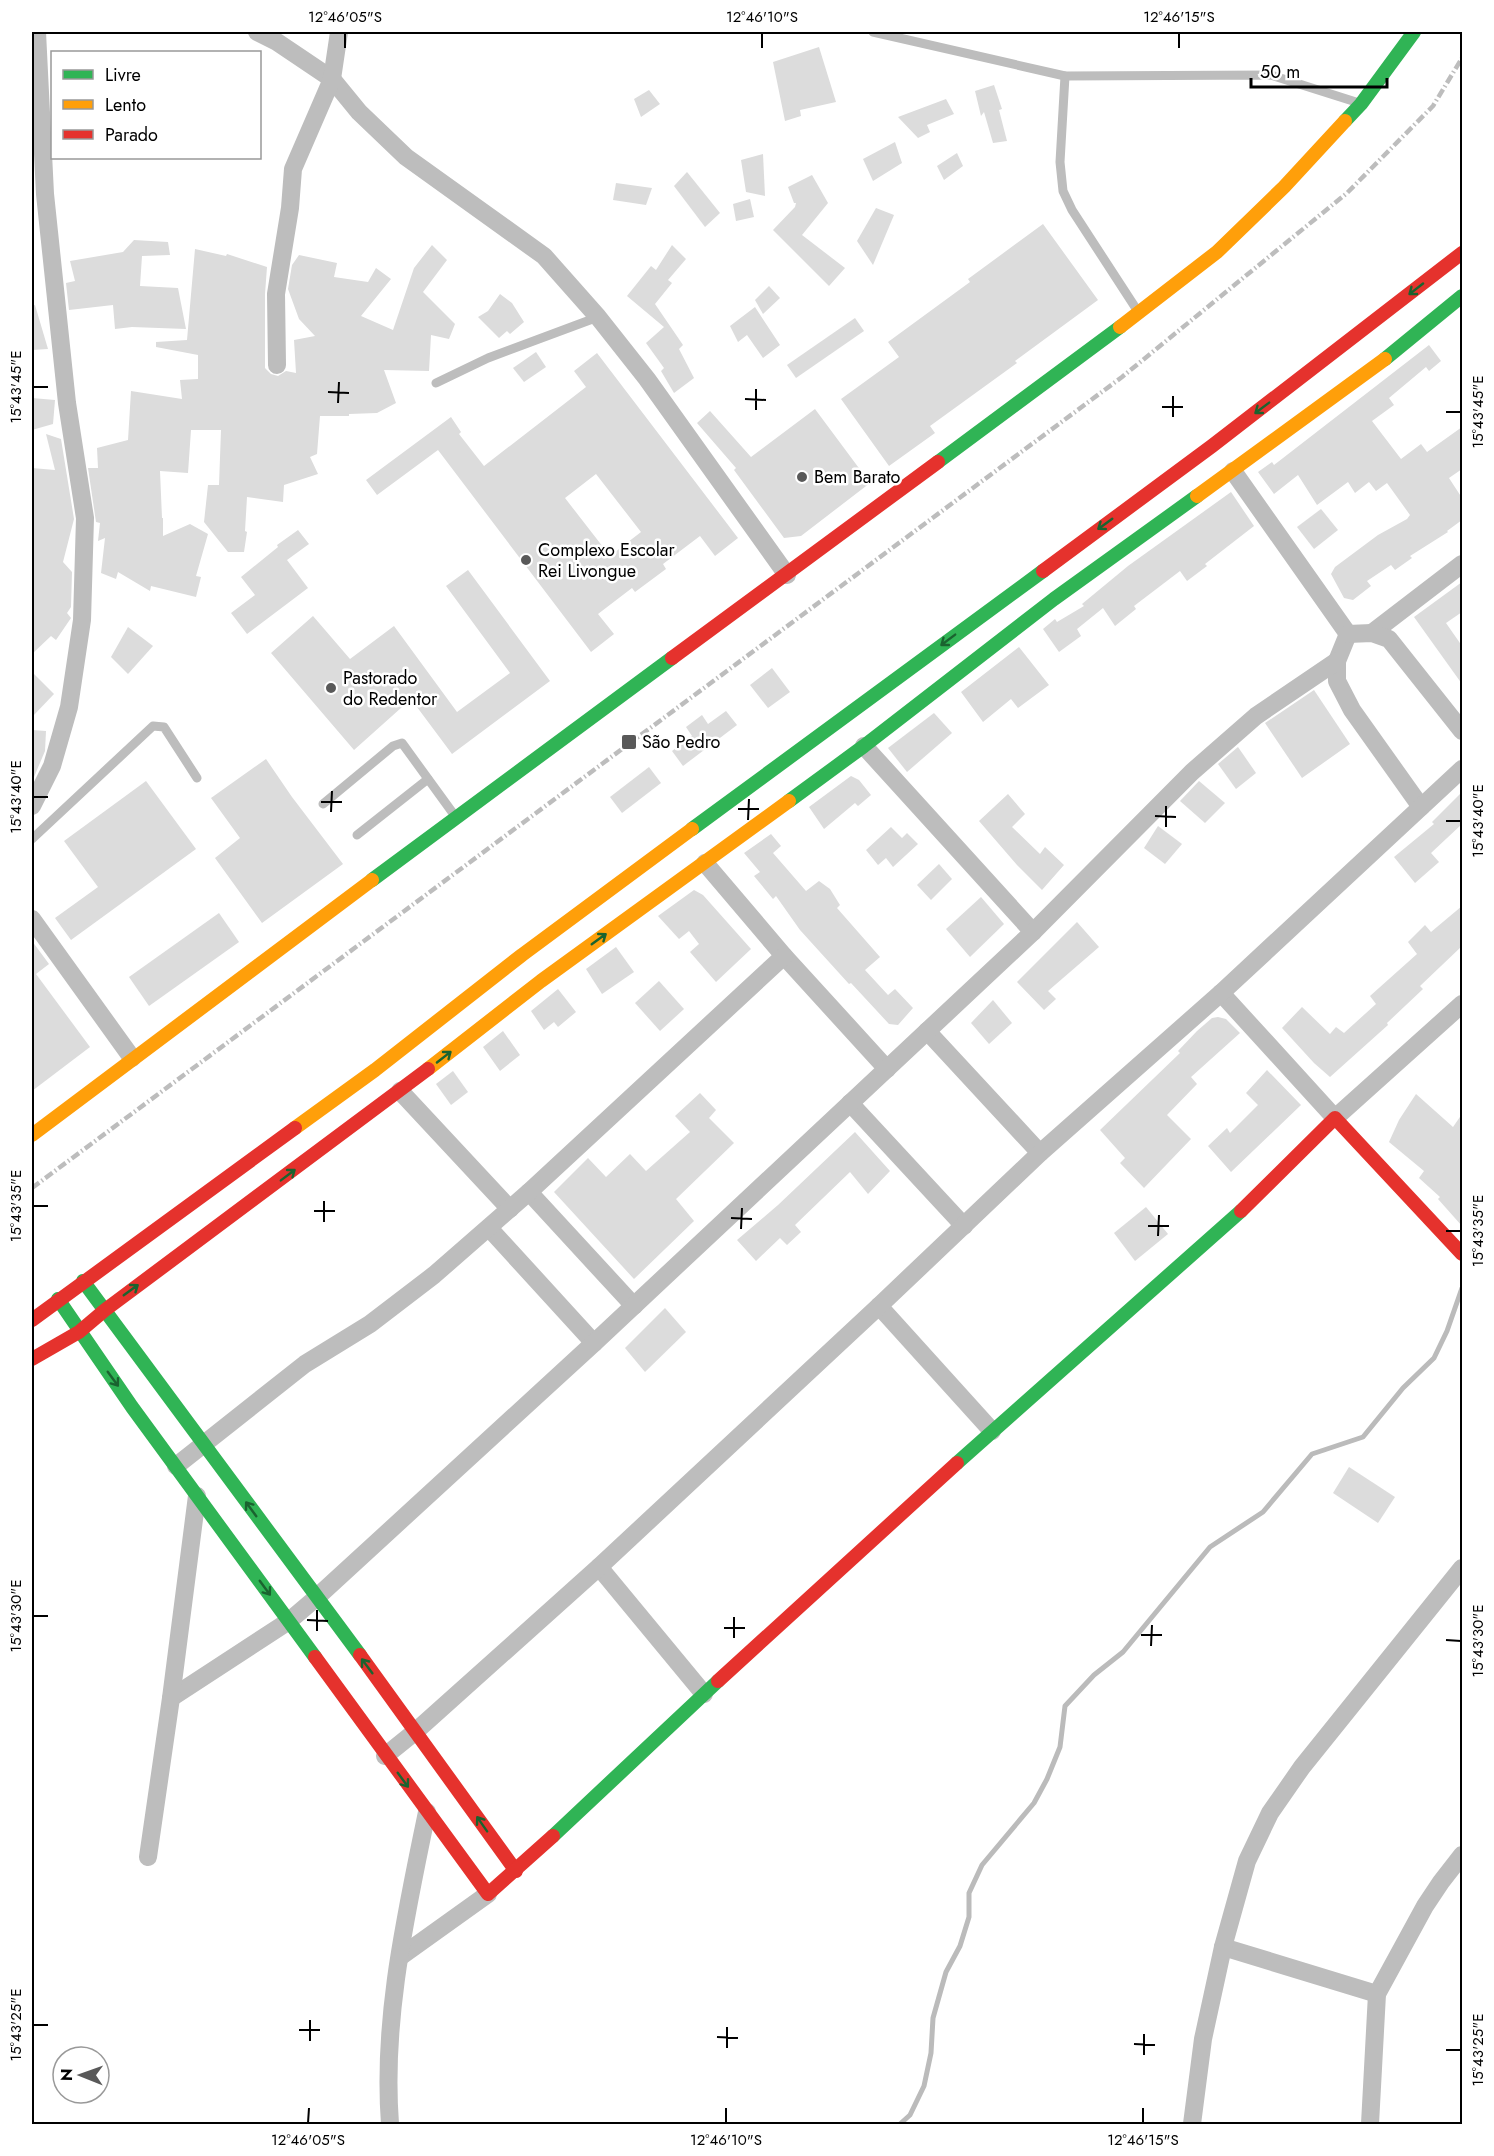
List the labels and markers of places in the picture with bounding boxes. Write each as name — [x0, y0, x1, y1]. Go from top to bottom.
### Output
place label: Bem Barato — [814, 464, 901, 490]
marker: Bem Barato — [795, 470, 809, 484]
place label: Complexo Escolar Rei Livongue — [538, 537, 675, 584]
marker: Complexo Escolar Rei Livongue — [519, 553, 533, 567]
place label: Pastorado do Redentor — [343, 665, 438, 712]
marker: Pastorado do Redentor — [324, 681, 338, 695]
place label: São Pedro — [642, 729, 721, 755]
marker: São Pedro — [620, 733, 638, 751]

